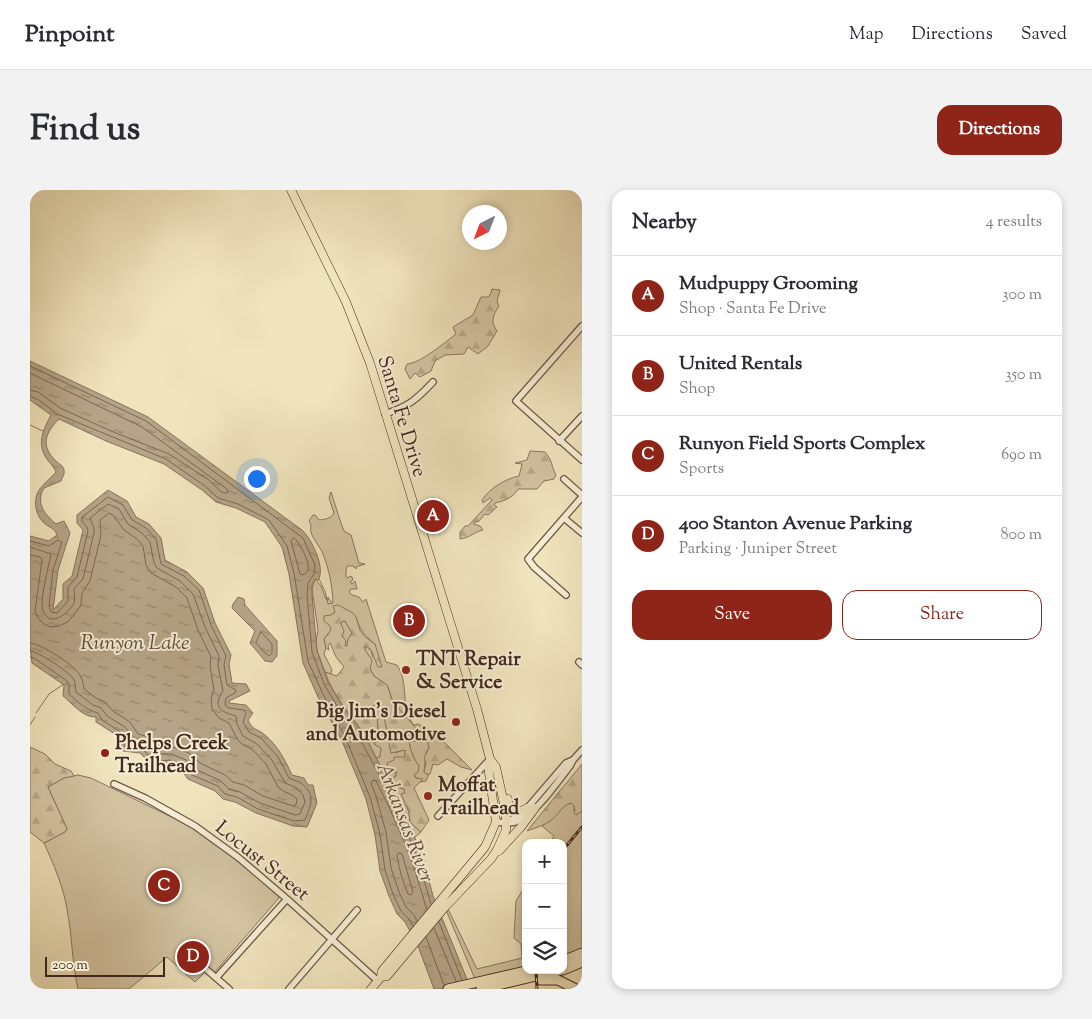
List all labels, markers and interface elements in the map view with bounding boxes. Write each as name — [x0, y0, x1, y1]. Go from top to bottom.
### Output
text: Pinpoint — [25, 18, 114, 52]
text: Map — [849, 22, 884, 48]
text: Directions — [912, 22, 993, 48]
text: Saved — [1021, 22, 1067, 48]
text: Find us — [30, 105, 140, 156]
button: Directions — [937, 105, 1062, 155]
north arrow — [462, 205, 507, 250]
text: Nearby — [632, 208, 697, 238]
text: 4 results — [986, 211, 1042, 234]
text: Mudpuppy Grooming — [679, 271, 858, 298]
text: A — [642, 284, 655, 307]
text: 300 m — [1002, 284, 1042, 307]
text: Shop · Santa Fe Drive — [679, 298, 827, 321]
text: United Rentals — [679, 351, 802, 378]
street label: Santa Fe Drive — [368, 352, 433, 481]
text: B — [643, 364, 653, 387]
text: 350 m — [1005, 364, 1042, 387]
text: Shop — [679, 378, 715, 401]
text: Runyon Field Sports Complex — [679, 431, 925, 458]
text: C — [642, 444, 654, 467]
text: 690 m — [1001, 444, 1042, 467]
text: Sports — [679, 458, 724, 481]
your location — [244, 466, 270, 492]
pin: A — [417, 497, 449, 535]
text: 400 Stanton Avenue Parking — [679, 511, 912, 538]
text: D — [642, 524, 654, 547]
text: 800 m — [1000, 524, 1042, 547]
text: Parking · Juniper Street — [679, 538, 837, 561]
button: Save — [632, 590, 832, 640]
button: Share — [842, 590, 1042, 640]
pin: B — [393, 602, 425, 640]
water label: Runyon Lake — [80, 629, 190, 659]
place label: TNT Repair & Service — [416, 646, 521, 698]
marker: TNT Repair & Service — [400, 664, 412, 676]
place label: Big Jim's Diesel and Automotive — [306, 698, 446, 750]
marker: Big Jim's Diesel and Automotive — [450, 716, 462, 728]
place label: Phelps Creek Trailhead — [115, 730, 229, 782]
marker: Phelps Creek Trailhead — [99, 747, 111, 759]
water label: Arkansas River — [367, 758, 441, 888]
place label: Moffat Trailhead — [438, 772, 520, 824]
marker: Moffat Trailhead — [422, 790, 434, 802]
street label: Locust Street — [208, 815, 315, 909]
map controls — [522, 839, 567, 974]
button: + — [522, 839, 567, 884]
pin: C — [148, 867, 180, 905]
button: − — [522, 884, 567, 929]
button: layers — [522, 929, 567, 974]
pin: D — [177, 938, 209, 976]
scale bar — [45, 954, 165, 977]
text: 200 m — [52, 956, 88, 976]

